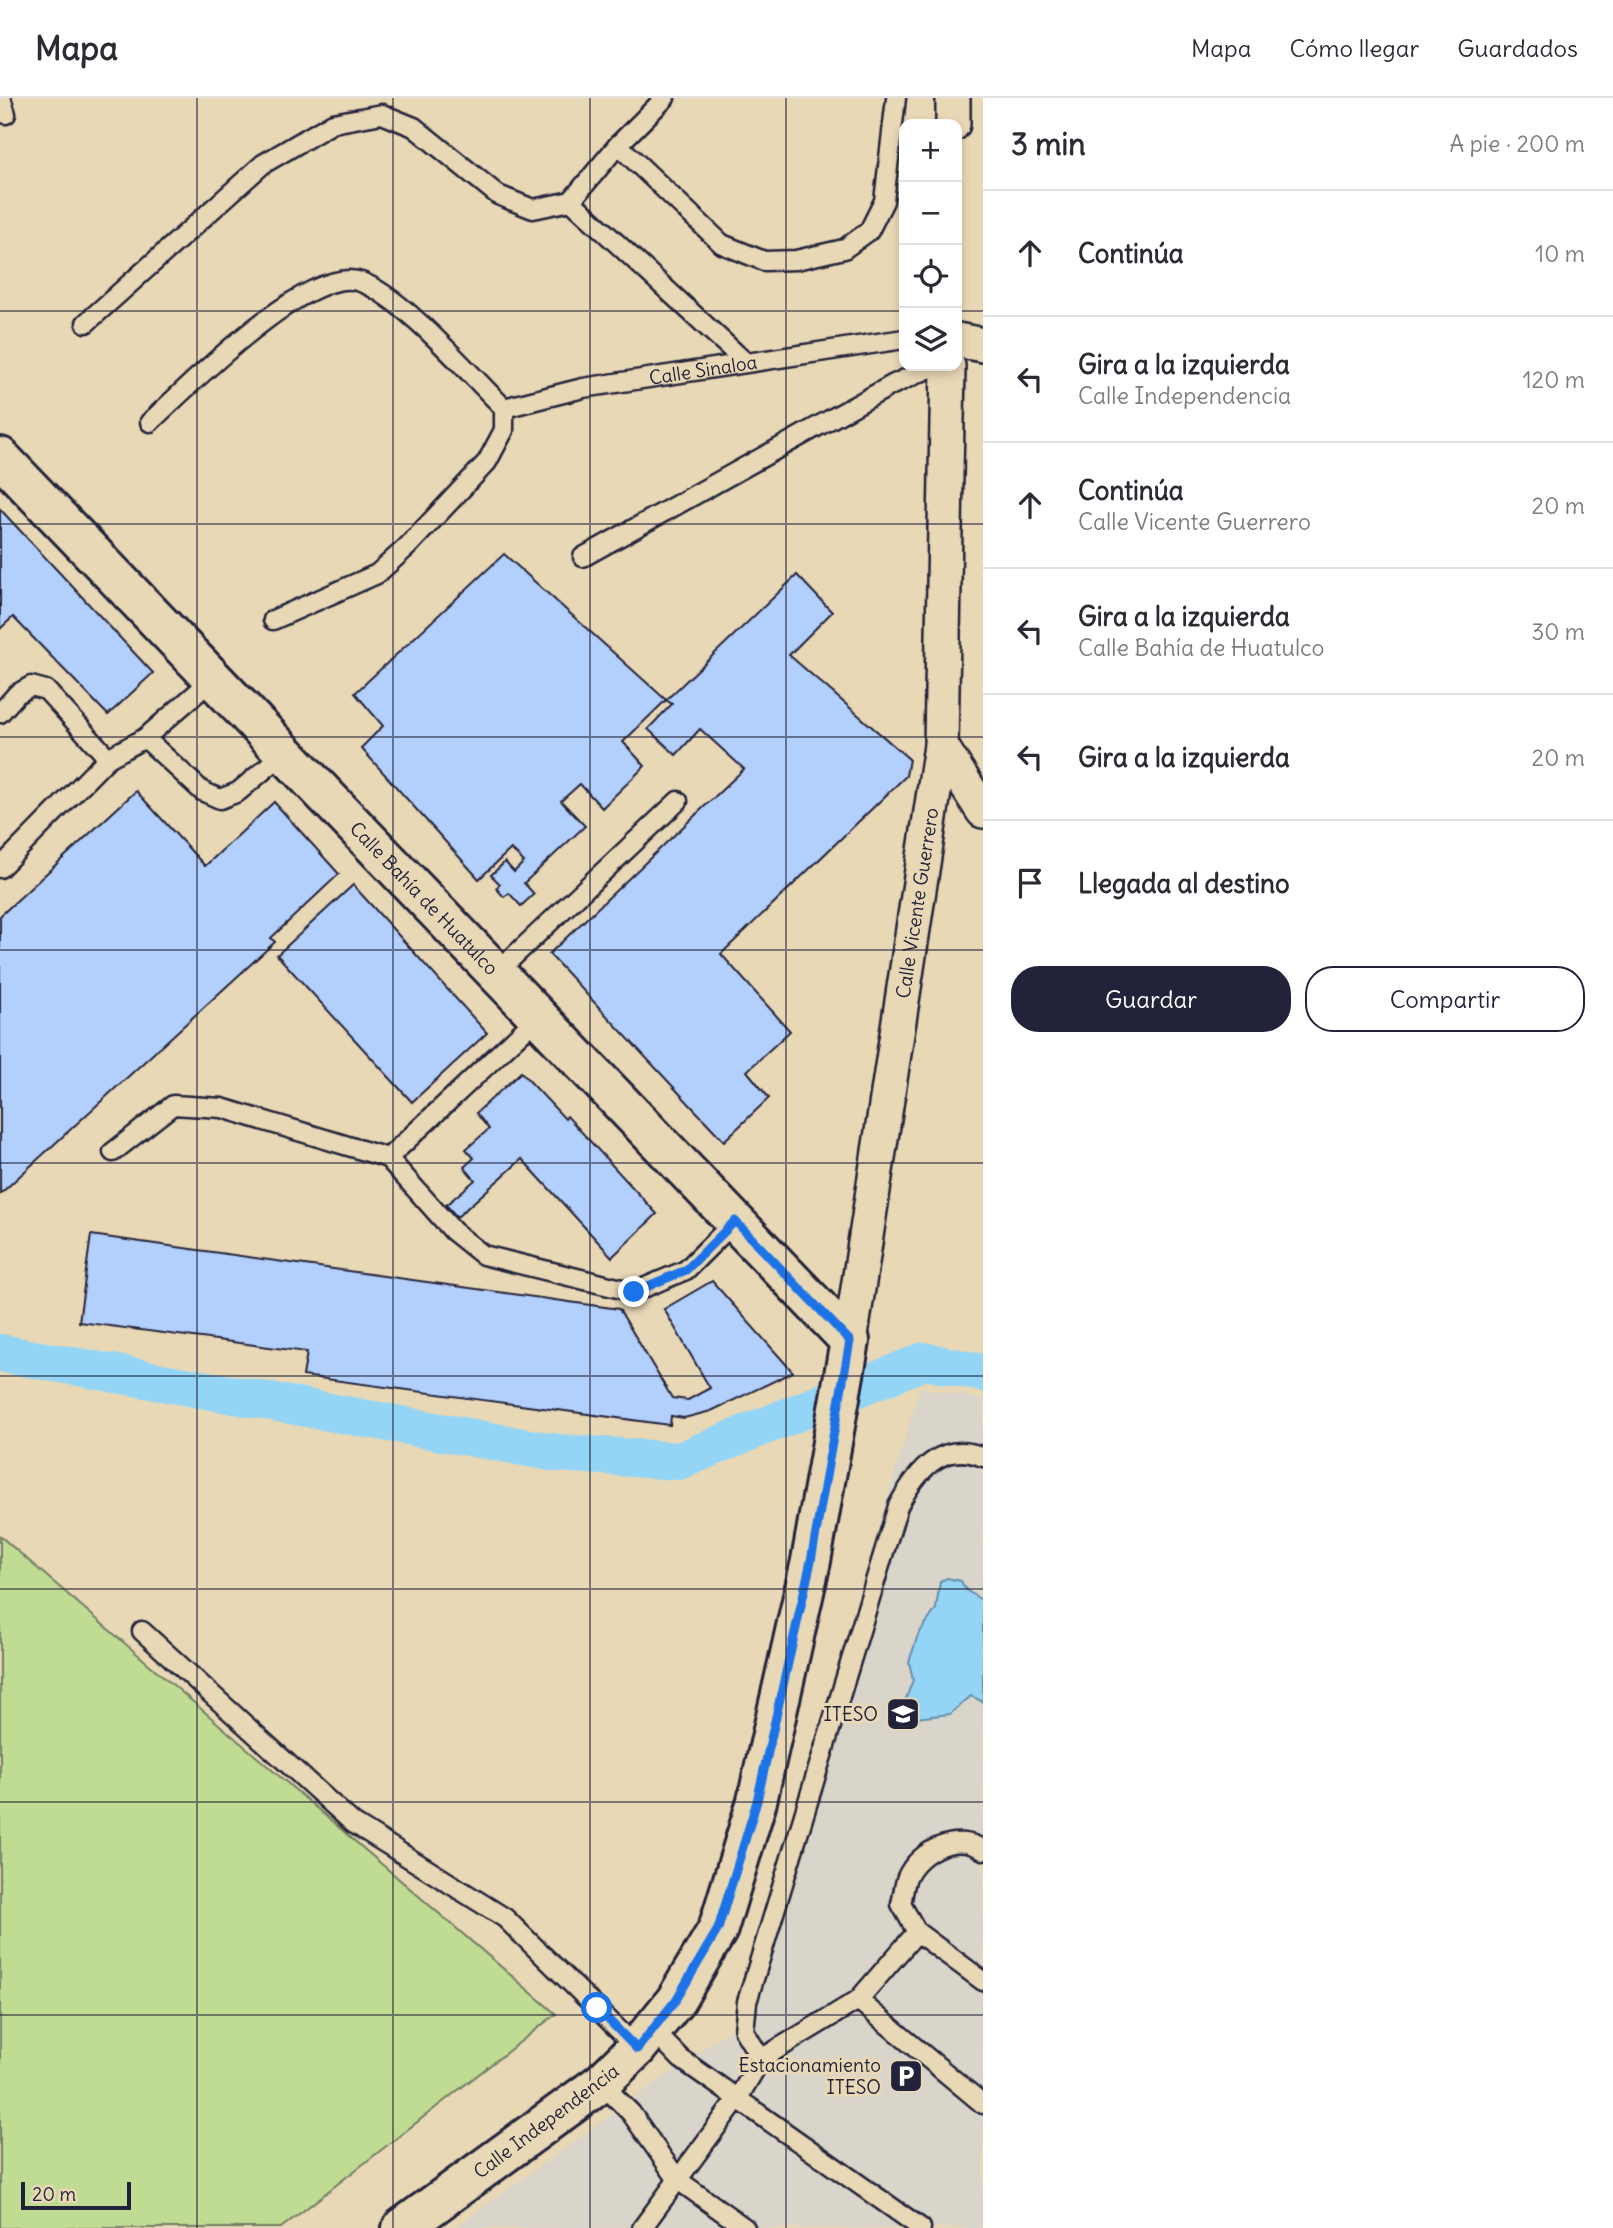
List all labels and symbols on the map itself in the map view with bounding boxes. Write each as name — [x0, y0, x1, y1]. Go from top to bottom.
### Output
street label: Calle Sinaloa — [647, 350, 759, 390]
street label: Calle Vicente Guerrero — [891, 806, 943, 1000]
street label: Calle Bahía de Huatulco — [345, 816, 503, 980]
route end — [618, 1276, 649, 1307]
school or university icon: ITESO — [884, 1695, 922, 1733]
place label: ITESO — [823, 1702, 878, 1726]
route start — [581, 1992, 612, 2023]
place label: Estacionamiento ITESO — [738, 2053, 881, 2099]
parking icon: Estacionamiento ITESO — [887, 2057, 925, 2095]
street label: Calle Independencia — [468, 2058, 624, 2184]
scale bar — [21, 2179, 131, 2211]

